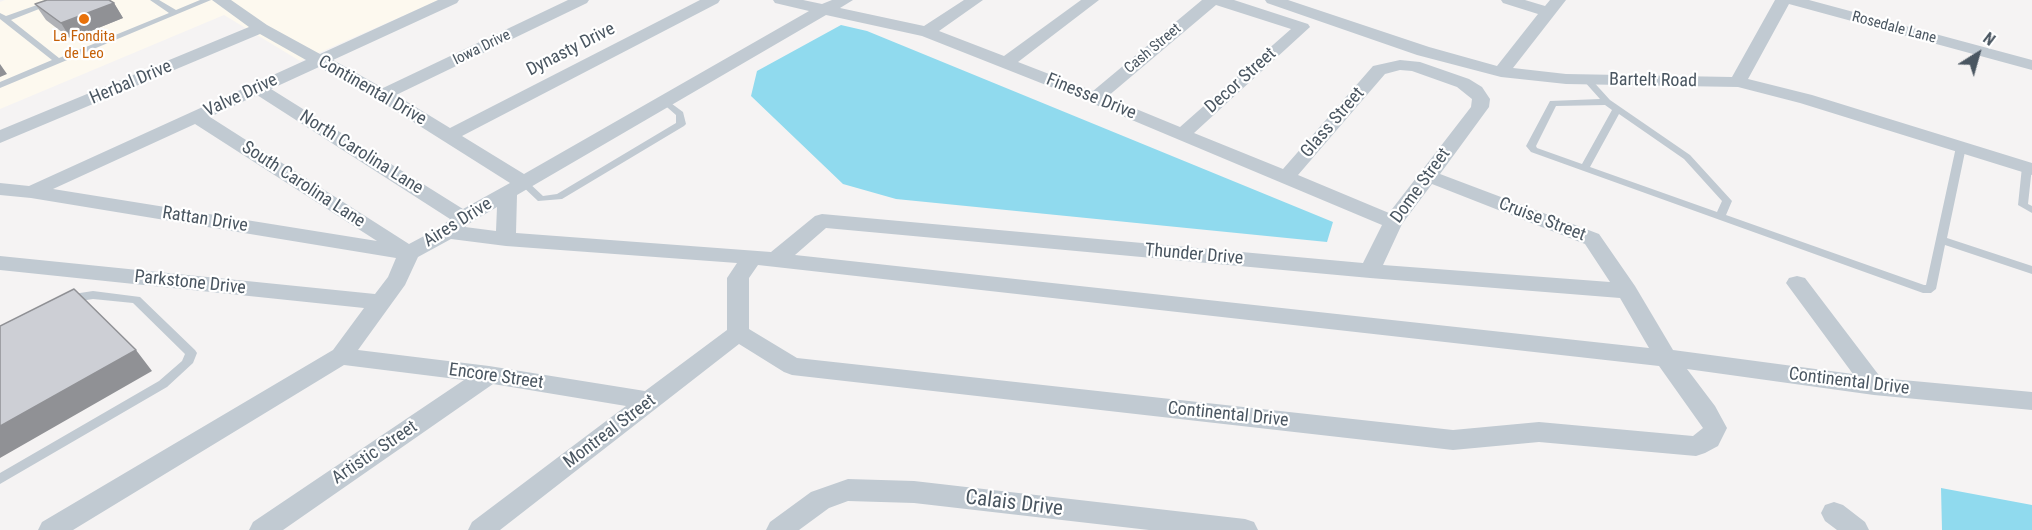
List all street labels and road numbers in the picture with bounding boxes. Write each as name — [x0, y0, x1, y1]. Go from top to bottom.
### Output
street label: Rosedale Lane — [1850, 8, 1938, 48]
street label: Dynasty Drive — [523, 19, 619, 81]
street label: Cash Street — [1121, 20, 1185, 78]
street label: Iowa Drive — [450, 26, 514, 70]
street label: Decor Street — [1201, 44, 1281, 118]
street label: Continental Drive — [314, 51, 430, 131]
street label: Herbal Drive — [87, 56, 175, 110]
street label: Finesse Drive — [1043, 69, 1139, 125]
street label: Bartelt Road — [1609, 69, 1697, 93]
street label: Valve Drive — [201, 70, 281, 122]
street label: Glass Street — [1297, 83, 1369, 163]
street label: North Carolina Lane — [295, 106, 427, 200]
street label: South Carolina Lane — [237, 137, 369, 233]
street label: Dome Street — [1387, 144, 1455, 228]
street label: Aires Drive — [420, 194, 496, 252]
street label: Cruise Street — [1495, 194, 1589, 246]
street label: Rattan Drive — [161, 203, 249, 237]
street label: Thunder Drive — [1144, 240, 1244, 270]
street label: Parkstone Drive — [133, 266, 247, 300]
street label: Encore Street — [447, 360, 545, 394]
street label: Continental Drive — [1787, 364, 1911, 400]
street label: Montreal Street — [560, 390, 660, 474]
street label: Continental Drive — [1166, 398, 1290, 432]
street label: Artistic Street — [328, 417, 422, 489]
street label: Calais Drive — [964, 486, 1064, 522]

